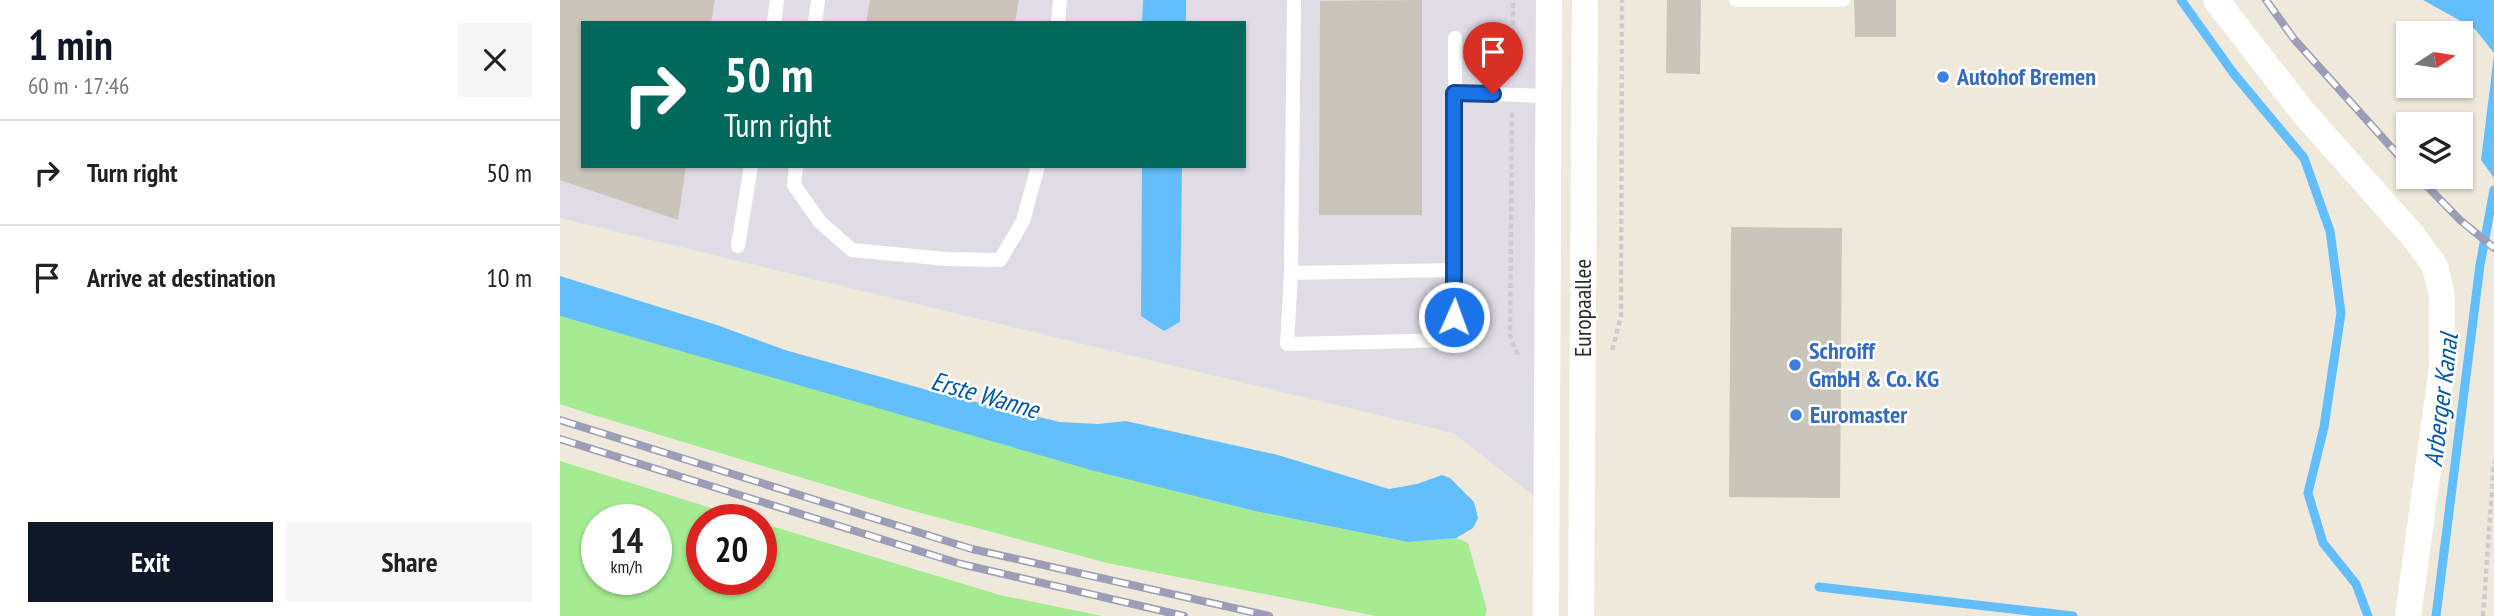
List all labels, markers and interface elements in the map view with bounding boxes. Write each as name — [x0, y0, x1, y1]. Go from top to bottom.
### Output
text: 1 min — [28, 17, 113, 72]
north arrow — [2396, 21, 2473, 98]
map controls — [2396, 21, 2473, 189]
pin — [1463, 22, 1523, 94]
button: close — [458, 23, 532, 97]
icon: arrive — [1474, 33, 1512, 71]
text: 50 m — [724, 42, 813, 106]
icon: right — [609, 49, 700, 140]
place label: Autohof Bremen — [1956, 61, 2096, 92]
marker: Autohof Bremen — [1935, 69, 1951, 85]
text: 60 m · 17:46 — [28, 71, 129, 100]
text: Turn right — [724, 104, 832, 146]
button: layers — [2396, 112, 2473, 189]
icon: right — [28, 154, 66, 192]
text: Turn right — [87, 156, 178, 189]
text: 50 m — [486, 156, 532, 189]
icon: arrive — [28, 259, 66, 297]
street label: Europaallee — [1567, 259, 1598, 357]
text: Arrive at destination — [87, 261, 276, 294]
text: 10 m — [486, 261, 532, 294]
position arrow — [1417, 280, 1491, 354]
water label: Arberger Kanal — [2416, 329, 2465, 468]
place label: Schroiff GmbH & Co. KG — [1809, 335, 1939, 394]
marker: Schroiff GmbH & Co. KG — [1787, 357, 1803, 373]
water label: Erste Wanne — [928, 363, 1045, 426]
place label: Euromaster — [1810, 399, 1908, 430]
marker: Euromaster — [1788, 407, 1804, 423]
speed limit sign: 20 — [686, 504, 777, 595]
text: 14 — [610, 517, 643, 563]
button: Exit — [28, 522, 273, 602]
button: Share — [287, 522, 532, 602]
text: km/h — [611, 555, 642, 578]

